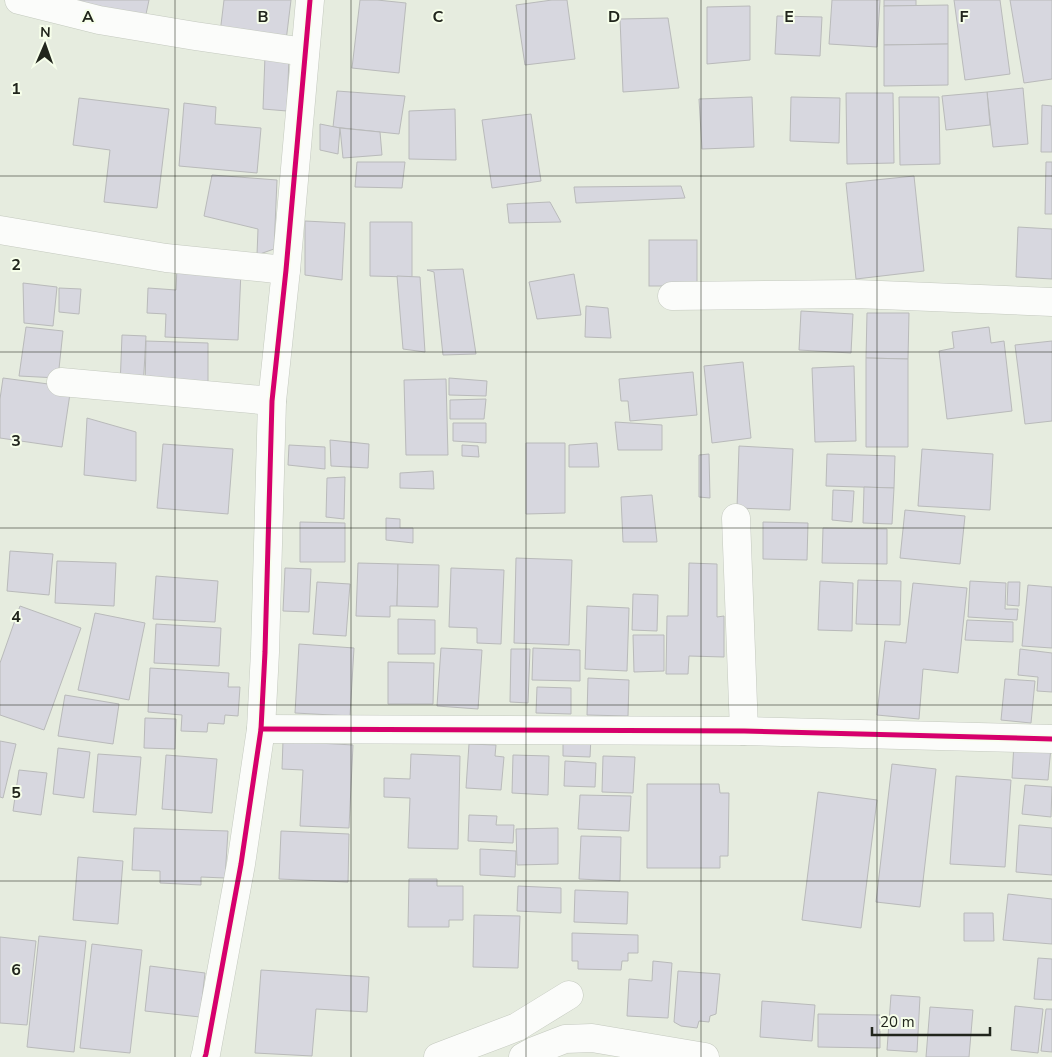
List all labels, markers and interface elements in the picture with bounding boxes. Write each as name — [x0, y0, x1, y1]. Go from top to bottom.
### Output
text: A — [82, 6, 94, 28]
text: B — [257, 6, 269, 28]
text: C — [433, 6, 444, 28]
text: D — [608, 6, 620, 28]
text: E — [784, 6, 794, 28]
text: F — [960, 6, 969, 28]
north arrow — [20, 20, 70, 70]
text: N — [40, 23, 51, 42]
text: 1 — [11, 78, 21, 100]
text: 2 — [11, 254, 21, 276]
text: 3 — [11, 430, 21, 452]
text: 4 — [11, 606, 21, 628]
text: 5 — [11, 782, 21, 804]
text: 6 — [11, 959, 21, 981]
scale bar — [872, 1004, 990, 1036]
text: 20 m — [880, 1012, 915, 1032]

